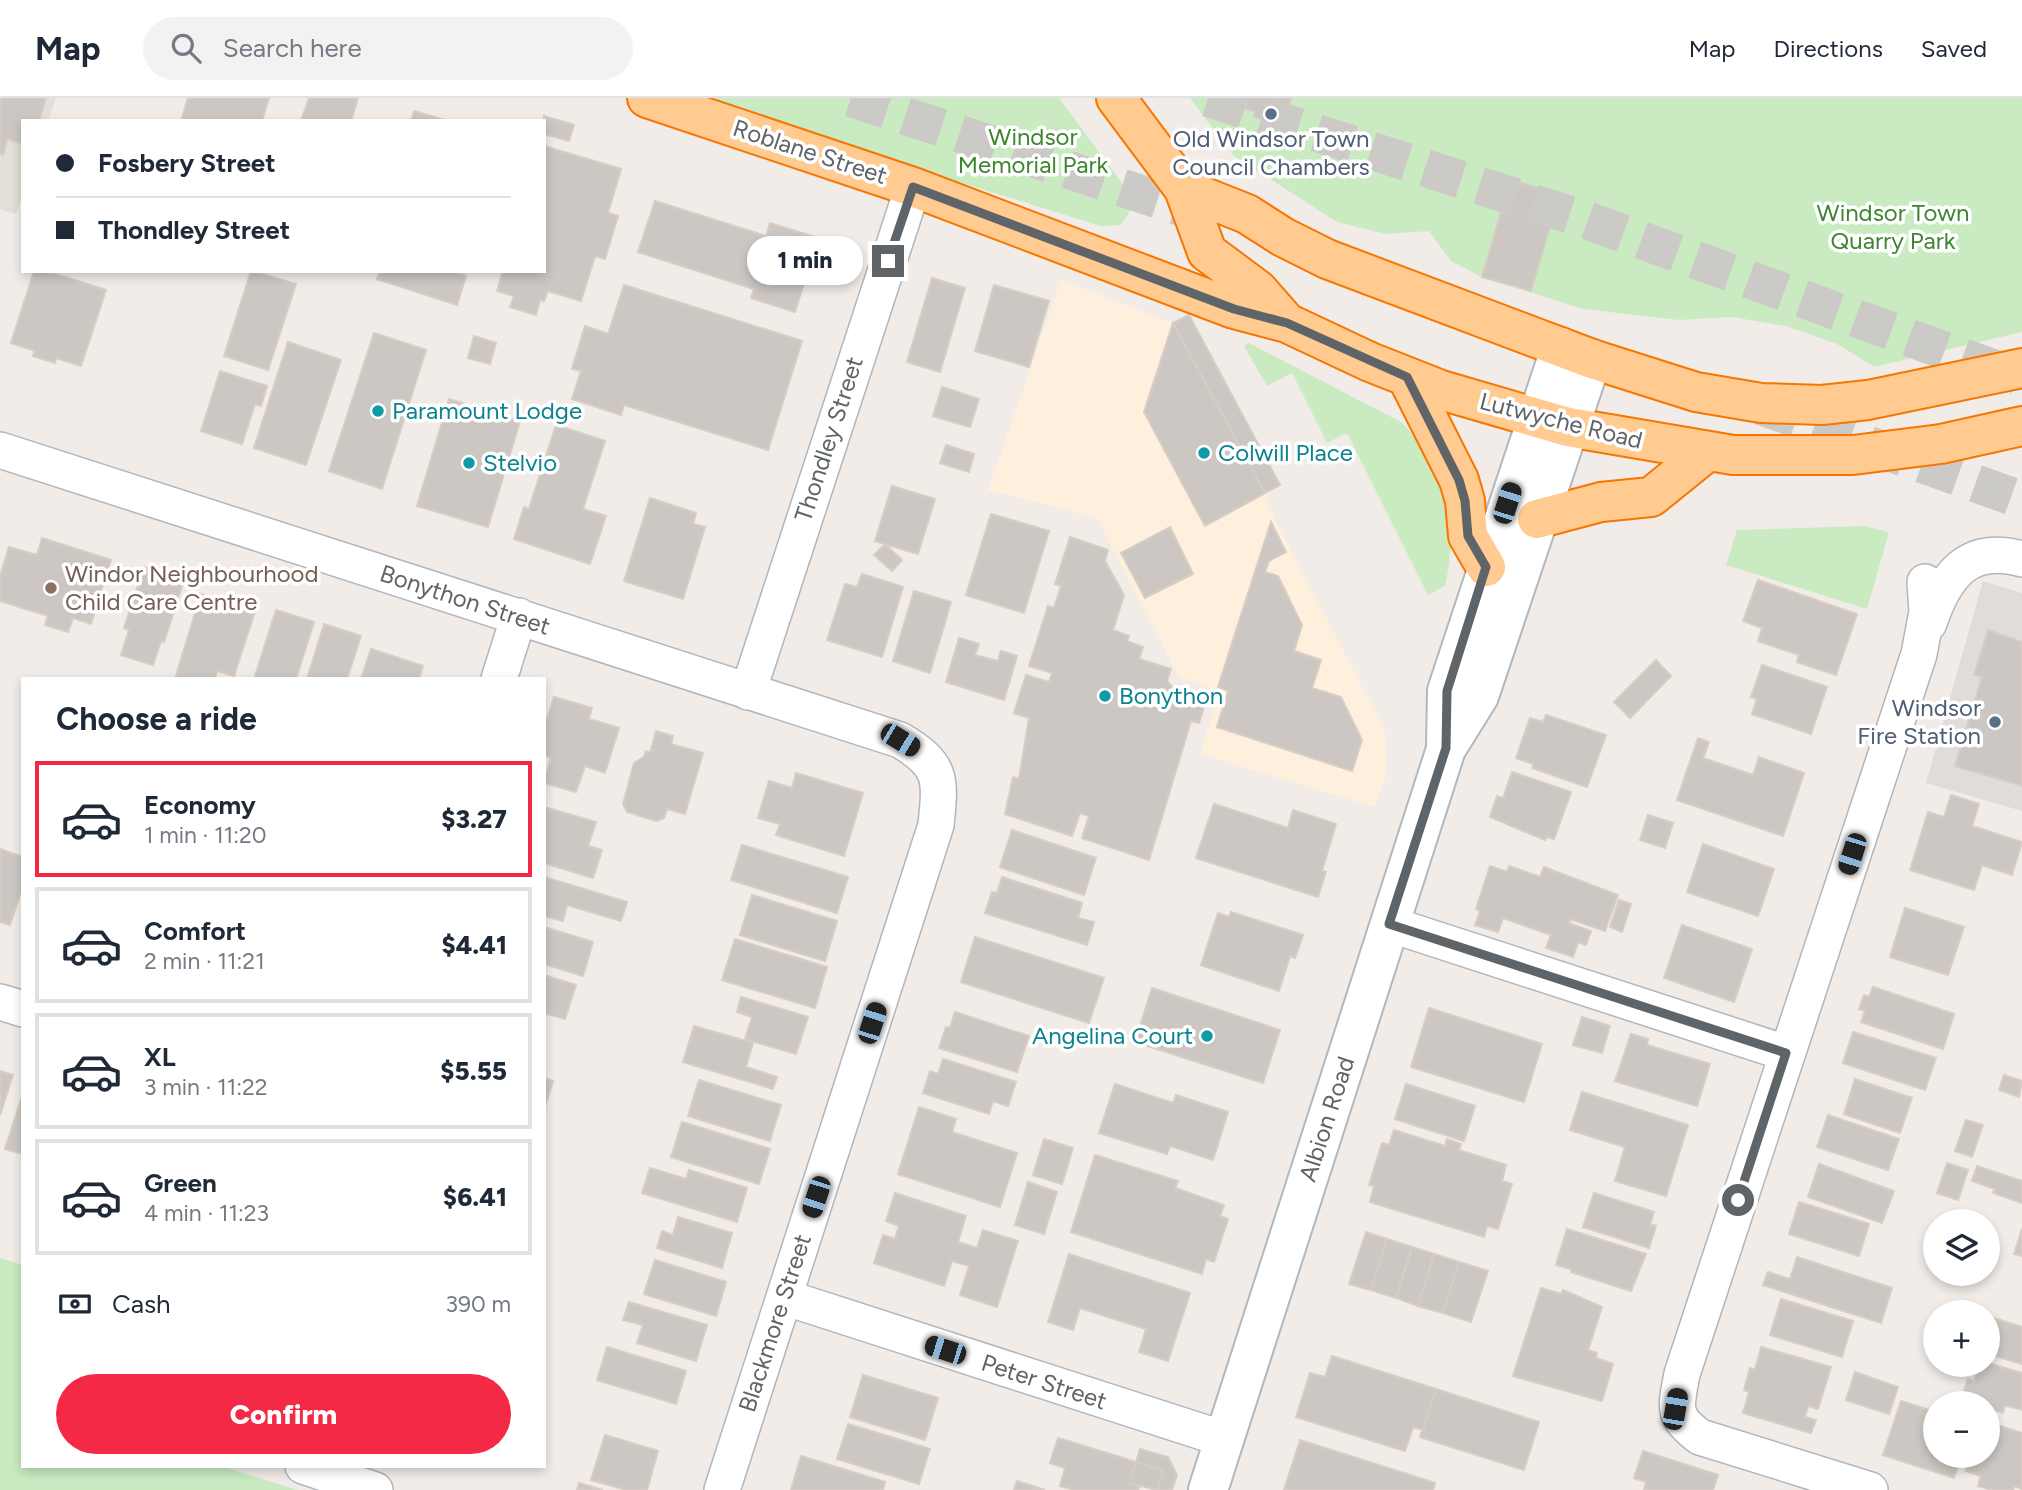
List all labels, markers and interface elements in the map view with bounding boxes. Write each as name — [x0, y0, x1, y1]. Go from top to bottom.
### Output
search box — [143, 17, 633, 80]
text: Map — [35, 29, 101, 68]
icon: search — [167, 29, 205, 67]
text: Search here — [223, 32, 362, 64]
text: Map — [1689, 34, 1735, 63]
text: Directions — [1773, 34, 1883, 63]
text: Saved — [1921, 34, 1987, 63]
marker: Old Windsor Town Council Chambers — [1263, 106, 1279, 122]
street label: Roblane Street — [730, 113, 891, 190]
park label: Windsor Memorial Park — [958, 122, 1109, 179]
place label: Old Windsor Town Council Chambers — [1172, 124, 1370, 181]
text: Fosbery Street — [98, 147, 276, 179]
park label: Windsor Town Quarry Park — [1817, 198, 1969, 255]
text: Thondley Street — [98, 214, 290, 246]
callout: 1 min — [748, 236, 864, 286]
route end — [872, 245, 904, 277]
text: 1 min — [778, 246, 832, 274]
street label: Thondley Street — [788, 353, 869, 525]
street label: Lutwyche Road — [1477, 386, 1646, 455]
place label: Paramount Lodge — [392, 396, 582, 425]
marker: Paramount Lodge — [370, 403, 386, 419]
place label: Colwill Place — [1218, 438, 1353, 467]
marker: Colwill Place — [1196, 445, 1212, 461]
place label: Stelvio — [483, 448, 557, 477]
marker: Stelvio — [461, 455, 477, 471]
car — [1491, 480, 1524, 526]
street label: Bonython Street — [376, 558, 554, 641]
place label: Windor Neighbourhood Child Care Centre — [65, 559, 319, 616]
marker: Windor Neighbourhood Child Care Centre — [43, 580, 59, 596]
place label: Bonython — [1119, 681, 1223, 710]
marker: Bonython — [1097, 688, 1113, 704]
place label: Windsor Fire Station — [1857, 693, 1981, 750]
text: Choose a ride — [56, 700, 257, 738]
marker: Windsor Fire Station — [1987, 714, 2003, 730]
car — [877, 720, 924, 760]
icon: car — [60, 788, 123, 851]
text: Economy — [144, 789, 256, 821]
text: $3.27 — [441, 803, 507, 835]
text: 1 min · 11:20 — [144, 821, 267, 849]
car — [1836, 831, 1869, 877]
icon: car — [60, 914, 123, 977]
text: Comfort — [144, 915, 246, 947]
text: $4.41 — [441, 929, 507, 961]
text: 2 min · 11:21 — [144, 947, 265, 975]
car — [856, 1000, 889, 1046]
place label: Angelina Court — [1032, 1021, 1193, 1050]
marker: Angelina Court — [1199, 1028, 1215, 1044]
icon: car — [60, 1040, 123, 1103]
text: XL — [144, 1041, 176, 1073]
street label: Albion Road — [1293, 1053, 1360, 1185]
text: $5.55 — [440, 1055, 507, 1087]
text: 3 min · 11:22 — [144, 1073, 268, 1101]
icon: car — [60, 1166, 123, 1229]
text: Green — [144, 1167, 217, 1199]
car — [800, 1174, 833, 1220]
text: $6.41 — [443, 1181, 507, 1213]
route start — [1722, 1184, 1754, 1216]
text: 4 min · 11:23 — [144, 1199, 269, 1227]
map controls — [1923, 1209, 2000, 1468]
button: layers — [1923, 1209, 2000, 1286]
street label: Blackmore Street — [732, 1230, 817, 1416]
icon: cash — [56, 1285, 94, 1323]
text: Cash — [112, 1288, 171, 1320]
text: 390 m — [445, 1290, 511, 1318]
button: + — [1923, 1300, 2000, 1377]
car — [922, 1334, 969, 1366]
street label: Peter Street — [978, 1348, 1111, 1415]
button: Confirm — [56, 1374, 511, 1454]
car — [1662, 1386, 1689, 1432]
button: − — [1923, 1391, 2000, 1468]

